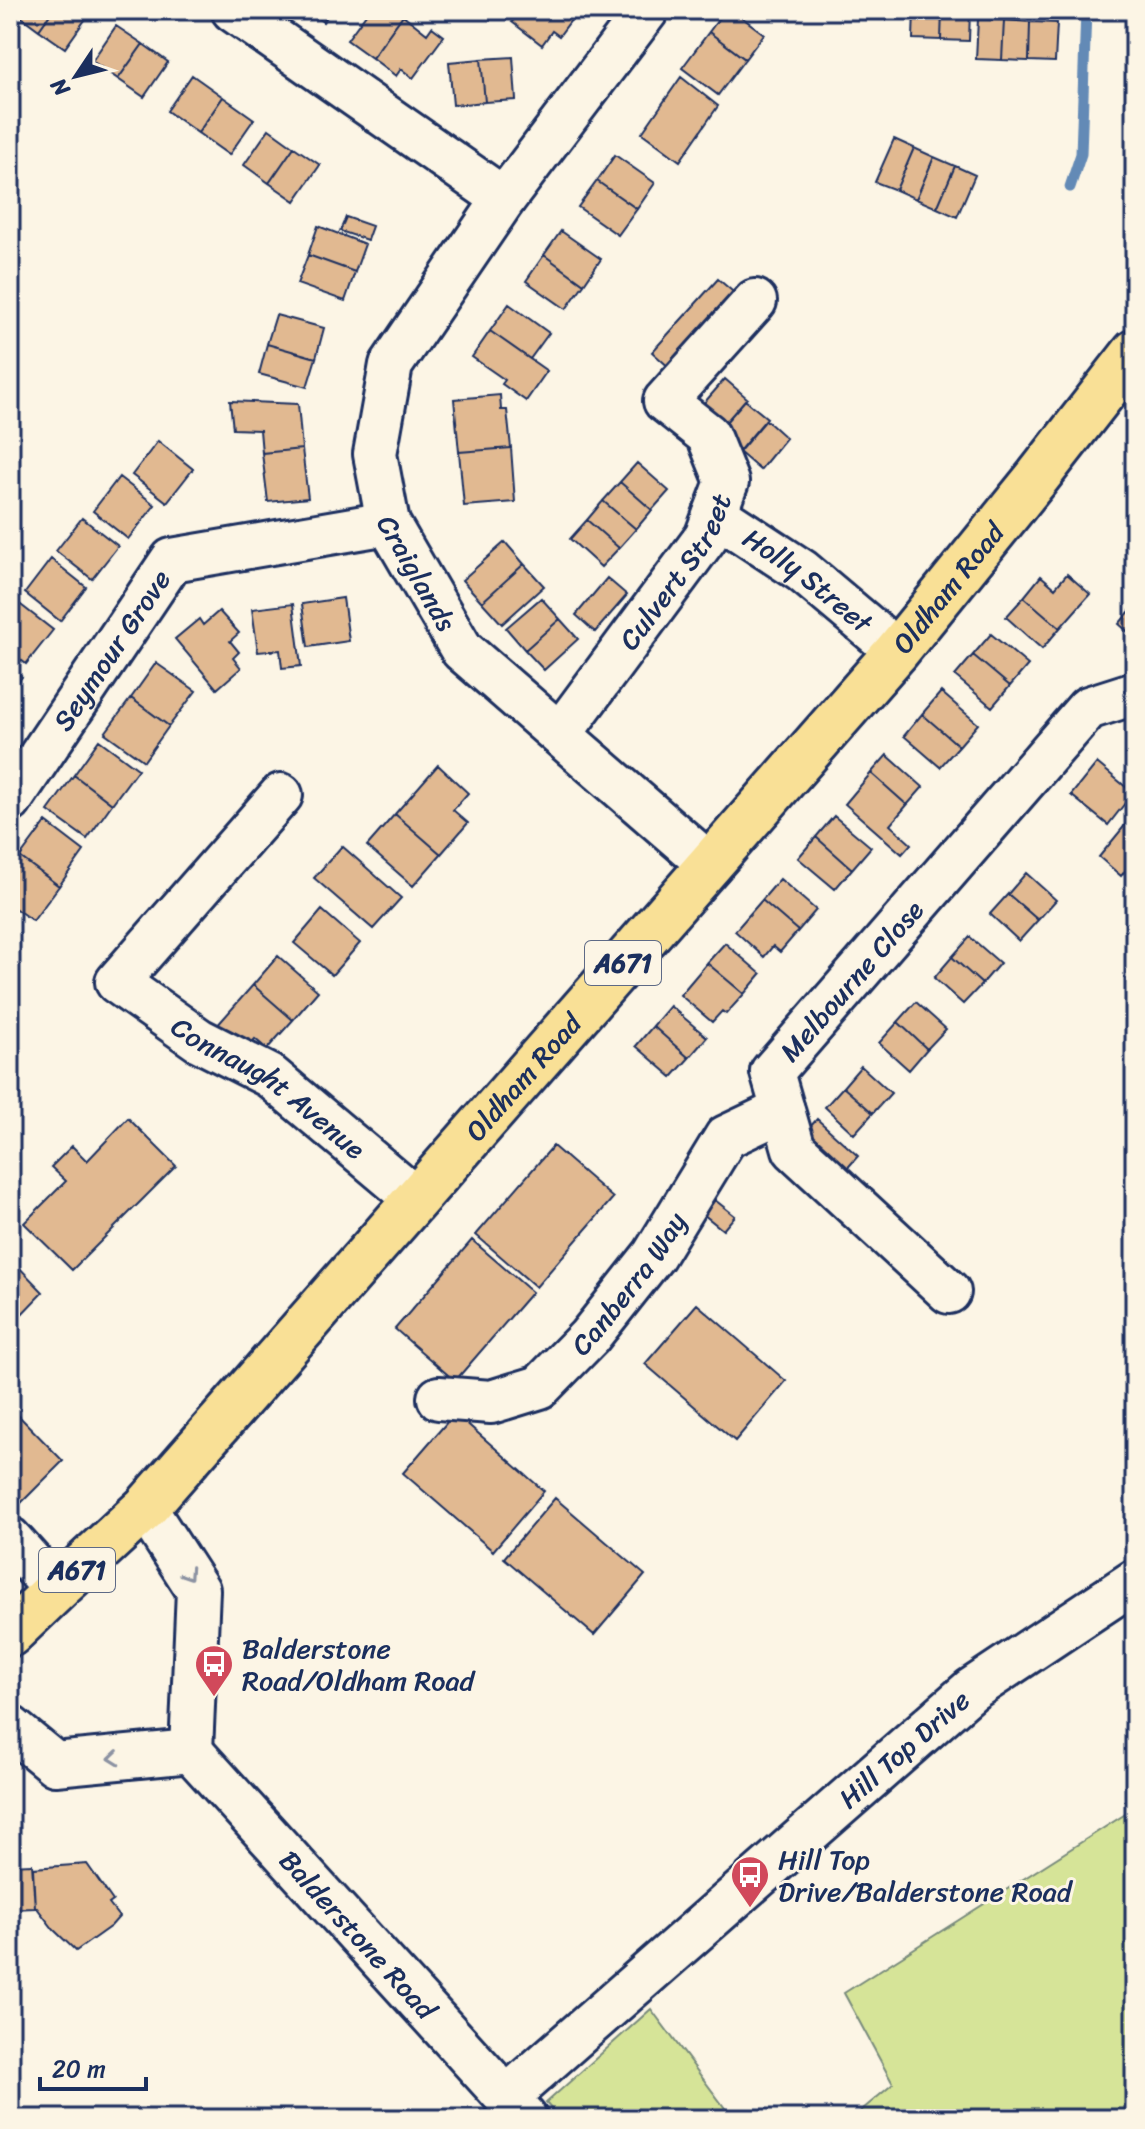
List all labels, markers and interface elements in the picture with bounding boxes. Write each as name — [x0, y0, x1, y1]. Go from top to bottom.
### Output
north arrow — [36, 36, 116, 116]
text: N — [39, 69, 81, 105]
street label: Culvert Street — [606, 486, 746, 661]
street label: Craiglands — [363, 505, 470, 641]
street label: Oldham Road — [880, 509, 1019, 665]
street label: Holly Street — [733, 514, 885, 647]
street label: Seymour Grove — [40, 559, 184, 741]
street label: Melbourne Close — [767, 888, 937, 1073]
road number: A671 — [585, 941, 661, 985]
street label: Oldham Road — [453, 1000, 596, 1153]
street label: Connaught Avenue — [160, 1003, 377, 1172]
street label: Canberra Way — [559, 1202, 700, 1368]
road number: A671 — [39, 1548, 115, 1592]
one-way arrow — [178, 1565, 193, 1580]
place label: Balderstone Road/Oldham Road — [242, 1624, 477, 1705]
bus stop icon: Balderstone Road/Oldham Road — [193, 1643, 235, 1698]
street label: Hill Top Drive — [827, 1677, 982, 1821]
one-way arrow — [107, 1749, 120, 1766]
place label: Hill Top Drive/Balderstone Road — [778, 1835, 1074, 1916]
street label: Balderstone Road — [267, 1838, 450, 2033]
bus stop icon: Hill Top Drive/Balderstone Road — [729, 1854, 771, 1909]
scale bar — [40, 2041, 146, 2091]
text: 20 m — [52, 2048, 106, 2090]

